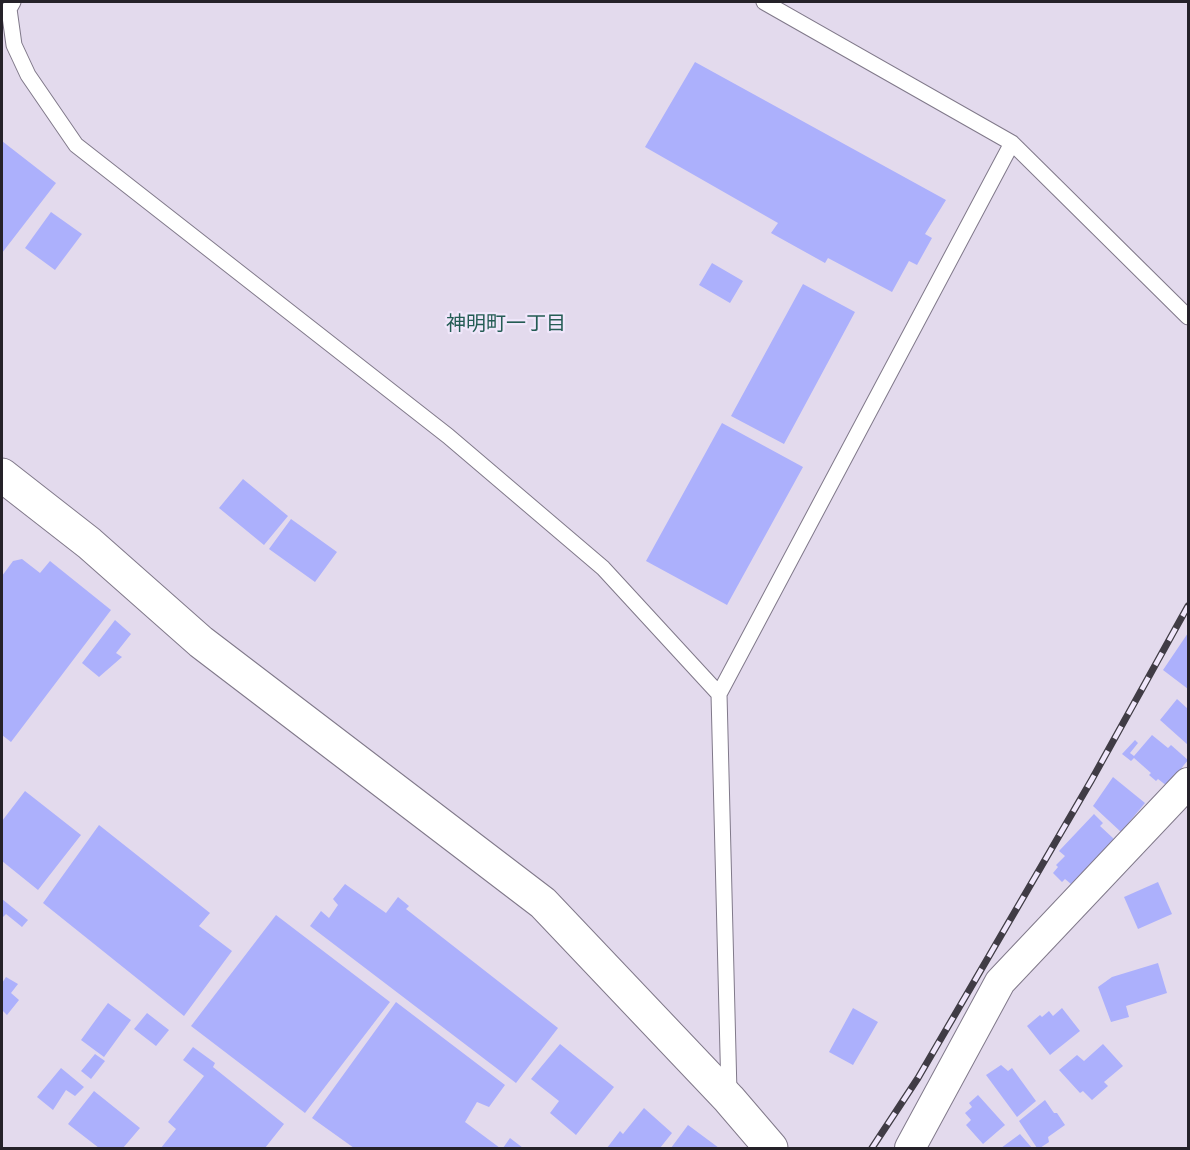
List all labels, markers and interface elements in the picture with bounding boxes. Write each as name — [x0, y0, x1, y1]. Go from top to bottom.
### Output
district label: 神明町一丁目 — [446, 313, 566, 337]

